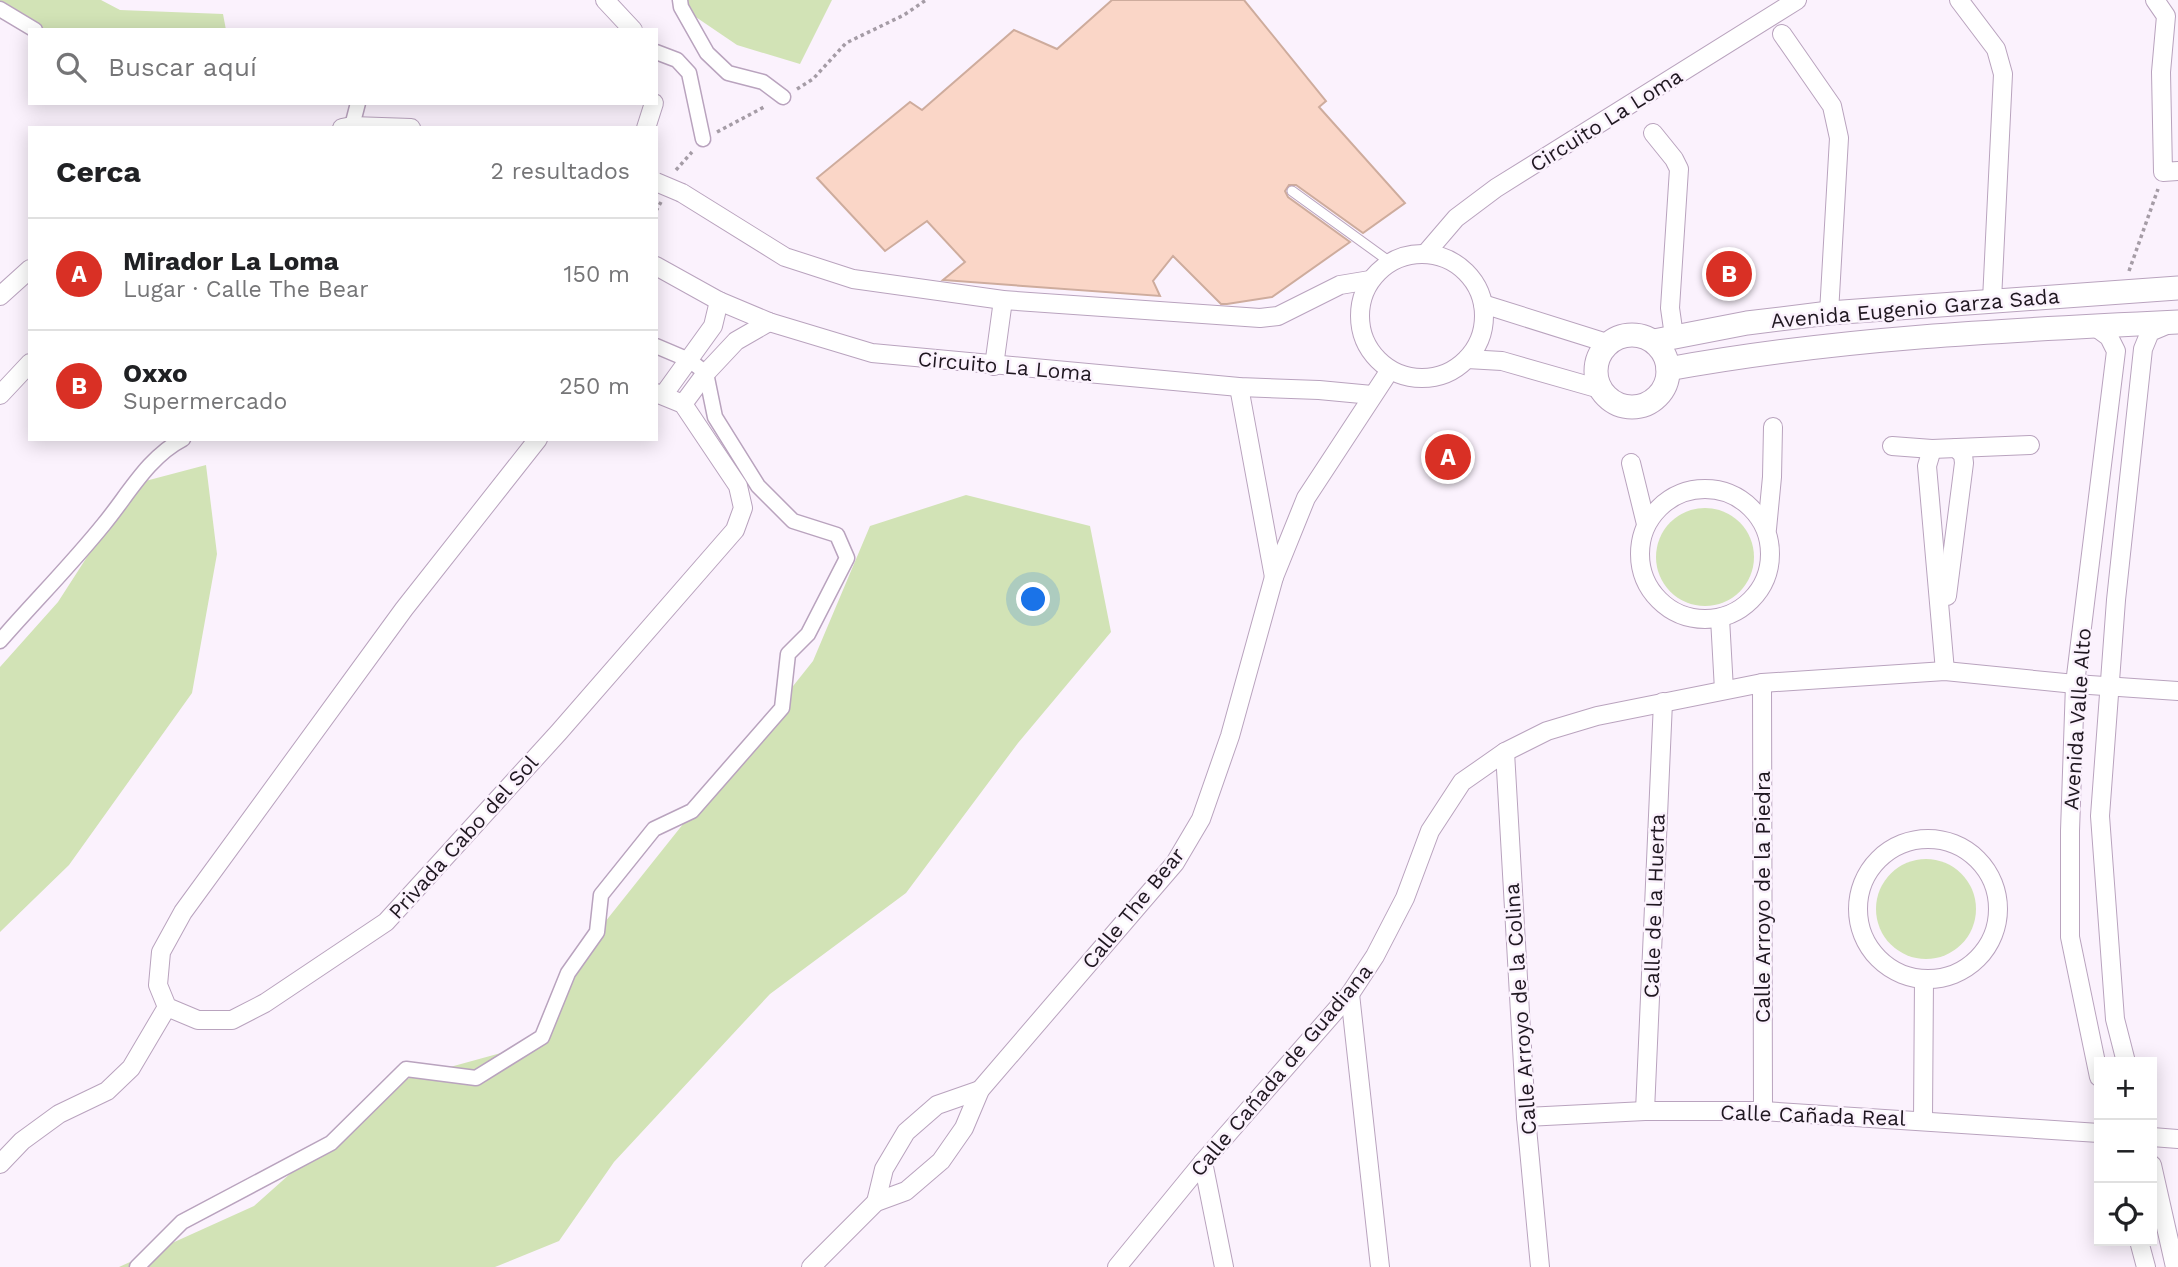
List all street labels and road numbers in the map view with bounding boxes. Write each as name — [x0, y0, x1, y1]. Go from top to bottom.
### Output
street label: Circuito La Loma — [1525, 63, 1687, 177]
street label: Avenida Eugenio Garza Sada — [1770, 283, 2061, 333]
street label: Circuito La Loma — [917, 346, 1093, 386]
street label: Avenida Valle Alto — [2058, 627, 2096, 811]
street label: Privada Cabo del Sol — [383, 750, 543, 924]
street label: Calle Arroyo de la Piedra — [1750, 771, 1775, 1023]
street label: Calle de la Huerta — [1638, 813, 1670, 999]
street label: Calle The Bear — [1076, 842, 1190, 974]
street label: Calle Arroyo de la Colina — [1499, 882, 1541, 1136]
street label: Calle Cañada de Guadiana — [1185, 959, 1377, 1181]
street label: Calle Cañada Real — [1720, 1099, 1907, 1131]

